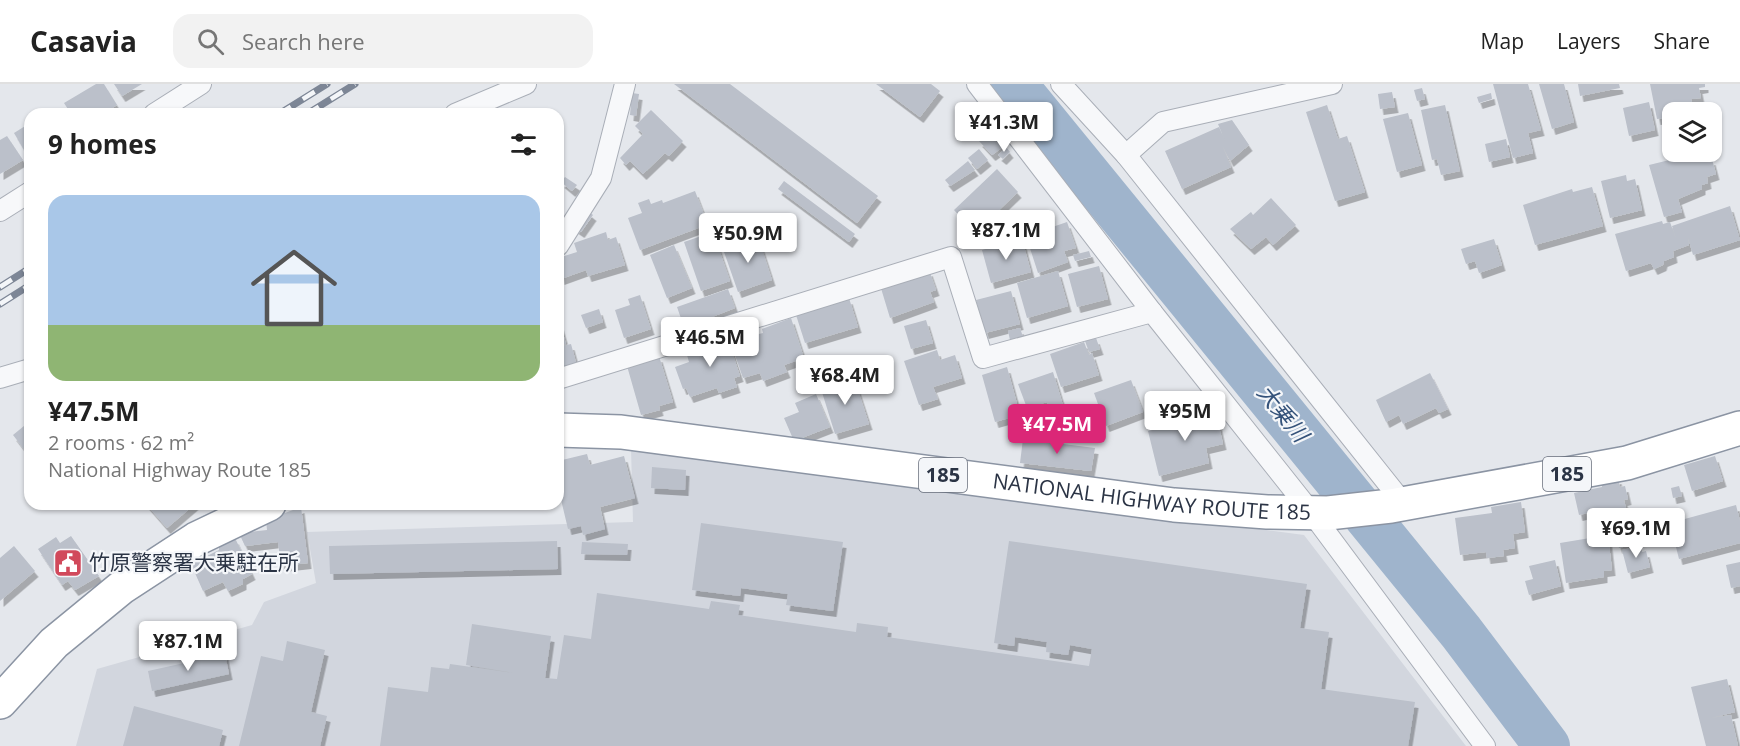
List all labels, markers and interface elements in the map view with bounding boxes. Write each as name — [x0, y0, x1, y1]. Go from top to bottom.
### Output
search box — [173, 14, 593, 68]
text: Casavia — [30, 22, 137, 60]
icon: search — [194, 25, 227, 58]
text: Search here — [242, 26, 365, 56]
text: Map — [1481, 27, 1524, 55]
text: Layers — [1557, 27, 1621, 55]
text: Share — [1654, 27, 1710, 55]
pin: ¥41.3M — [955, 102, 1053, 153]
map controls — [1662, 102, 1722, 162]
button: layers — [1662, 102, 1722, 162]
text: ¥41.3M — [969, 108, 1039, 135]
text: 9 homes — [48, 126, 157, 162]
icon: filters — [507, 128, 540, 161]
pin: ¥87.1M — [957, 210, 1055, 261]
pin: ¥50.9M — [699, 213, 797, 264]
text: ¥87.1M — [971, 216, 1041, 243]
text: ¥50.9M — [713, 219, 783, 246]
icon: home — [240, 234, 348, 342]
pin: ¥46.5M — [661, 317, 759, 368]
text: ¥46.5M — [675, 323, 745, 350]
pin: ¥68.4M — [796, 355, 894, 406]
text: ¥68.4M — [810, 361, 880, 388]
water label: 大乗川 — [1251, 377, 1317, 449]
pin: ¥95M — [1149, 391, 1221, 442]
text: ¥47.5M — [48, 393, 139, 429]
text: ¥95M — [1158, 397, 1212, 424]
pin: ¥47.5M — [1008, 404, 1106, 455]
text: ¥47.5M — [1022, 410, 1092, 437]
text: 2 rooms · 62 m² — [48, 429, 194, 456]
text: National Highway Route 185 — [48, 456, 311, 483]
road number: 185 — [1543, 457, 1591, 491]
road number: 185 — [919, 458, 967, 492]
street label: NATIONAL HIGHWAY ROUTE 185 — [991, 466, 1311, 526]
pin: ¥69.1M — [1587, 508, 1685, 559]
text: ¥69.1M — [1601, 514, 1671, 541]
public building icon: 竹原警察署大乗駐在所 — [52, 547, 84, 579]
place label: 竹原警察署大乗駐在所 — [89, 548, 299, 576]
pin: ¥87.1M — [139, 621, 237, 672]
text: ¥87.1M — [153, 627, 223, 654]

